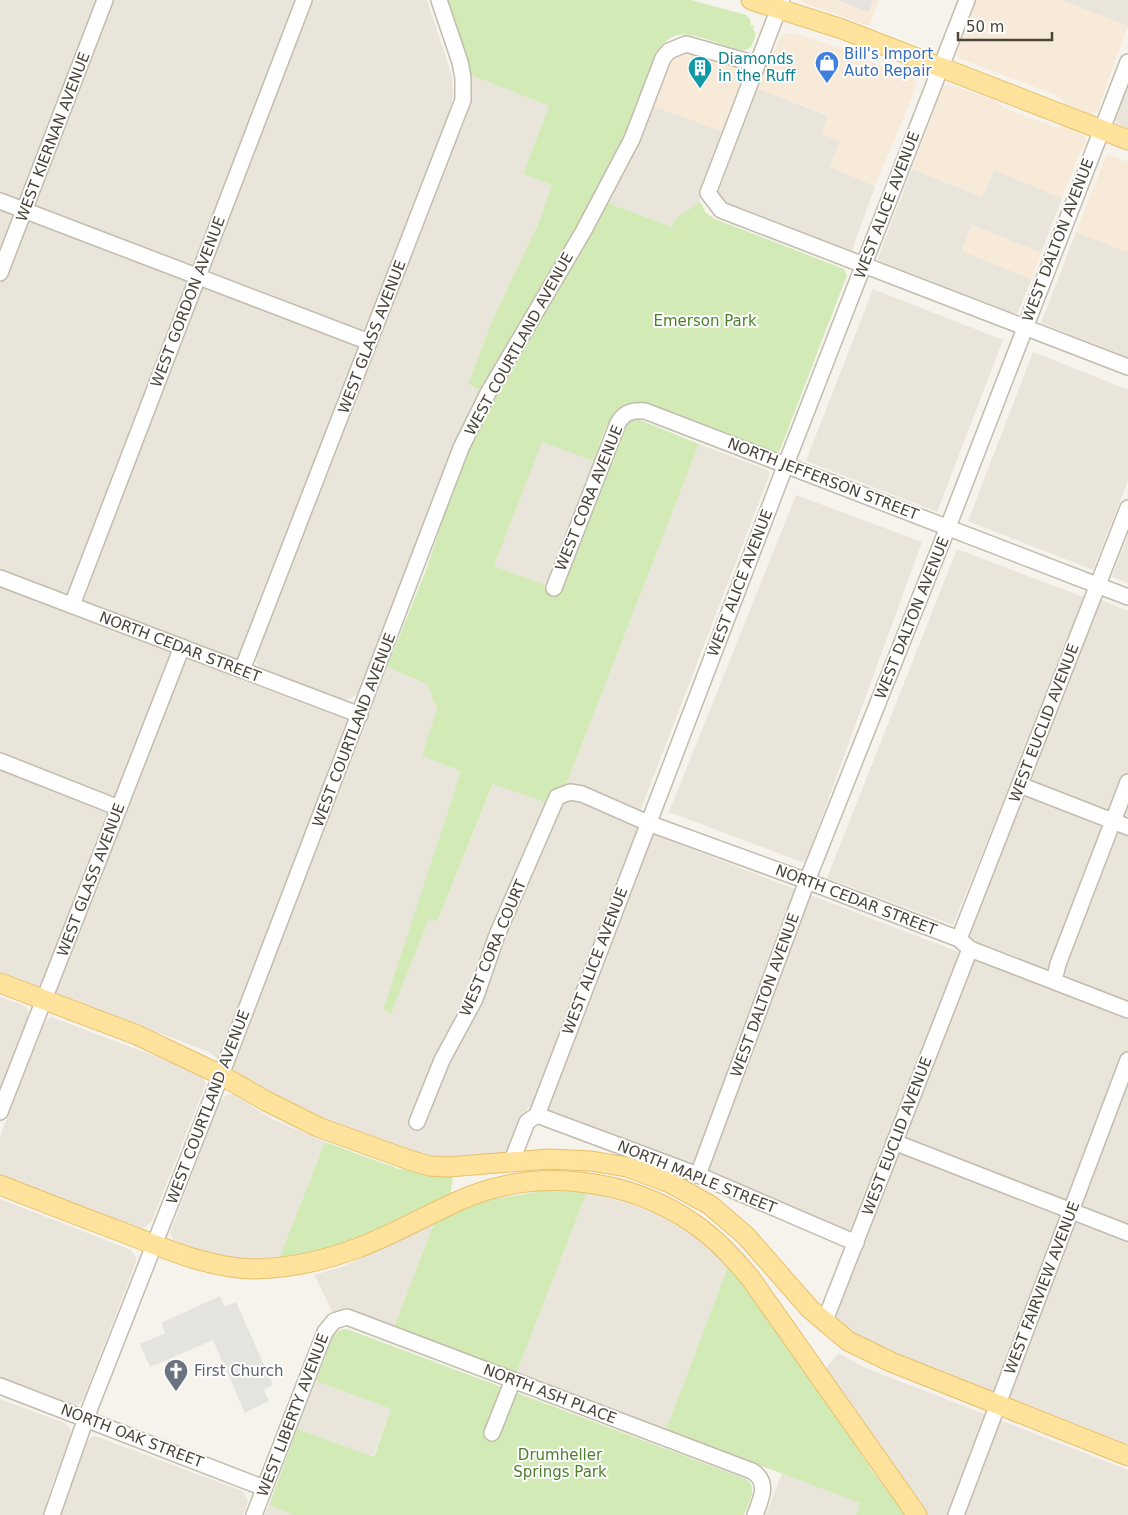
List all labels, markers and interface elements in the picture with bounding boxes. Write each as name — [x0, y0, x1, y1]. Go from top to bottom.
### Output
scale bar — [958, 10, 1052, 42]
text: 50 m — [966, 18, 1004, 36]
place label: Bill's Import Auto Repair — [844, 45, 933, 80]
street label: WEST KIERNAN AVENUE — [12, 50, 94, 224]
place label: Diamonds in the Ruff — [718, 50, 796, 85]
shop icon: Bill's Import Auto Repair — [814, 50, 840, 84]
building icon: Diamonds in the Ruff — [687, 55, 713, 89]
street label: WEST ALICE AVENUE — [851, 129, 923, 281]
street label: WEST DALTON AVENUE — [1019, 156, 1097, 324]
street label: WEST GORDON AVENUE — [147, 214, 229, 390]
street label: WEST COURTLAND AVENUE — [461, 249, 577, 439]
street label: WEST GLASS AVENUE — [334, 258, 410, 416]
park label: Emerson Park — [653, 312, 757, 330]
street label: WEST CORA AVENUE — [552, 422, 626, 574]
street label: NORTH JEFFERSON STREET — [725, 434, 922, 524]
street label: WEST ALICE AVENUE — [704, 507, 776, 659]
street label: WEST DALTON AVENUE — [871, 534, 953, 702]
street label: NORTH CEDAR STREET — [97, 608, 264, 686]
street label: WEST COURTLAND AVENUE — [309, 630, 399, 830]
street label: WEST EUCLID AVENUE — [1005, 641, 1083, 805]
street label: WEST GLASS AVENUE — [53, 801, 129, 959]
street label: NORTH CEDAR STREET — [773, 861, 940, 939]
street label: WEST CORA COURT — [456, 876, 530, 1019]
street label: WEST ALICE AVENUE — [559, 885, 631, 1037]
street label: WEST DALTON AVENUE — [727, 911, 803, 1079]
street label: WEST COURTLAND AVENUE — [163, 1007, 253, 1207]
street label: WEST EUCLID AVENUE — [858, 1054, 936, 1218]
street label: NORTH MAPLE STREET — [615, 1137, 780, 1217]
street label: WEST FAIRVIEW AVENUE — [1001, 1199, 1083, 1377]
street label: WEST LIBERTY AVENUE — [254, 1331, 332, 1499]
church icon: First Church — [163, 1358, 189, 1392]
street label: NORTH ASH PLACE — [481, 1360, 619, 1428]
place label: First Church — [194, 1362, 283, 1380]
street label: NORTH OAK STREET — [58, 1401, 207, 1472]
park label: Drumheller Springs Park — [513, 1446, 607, 1481]

